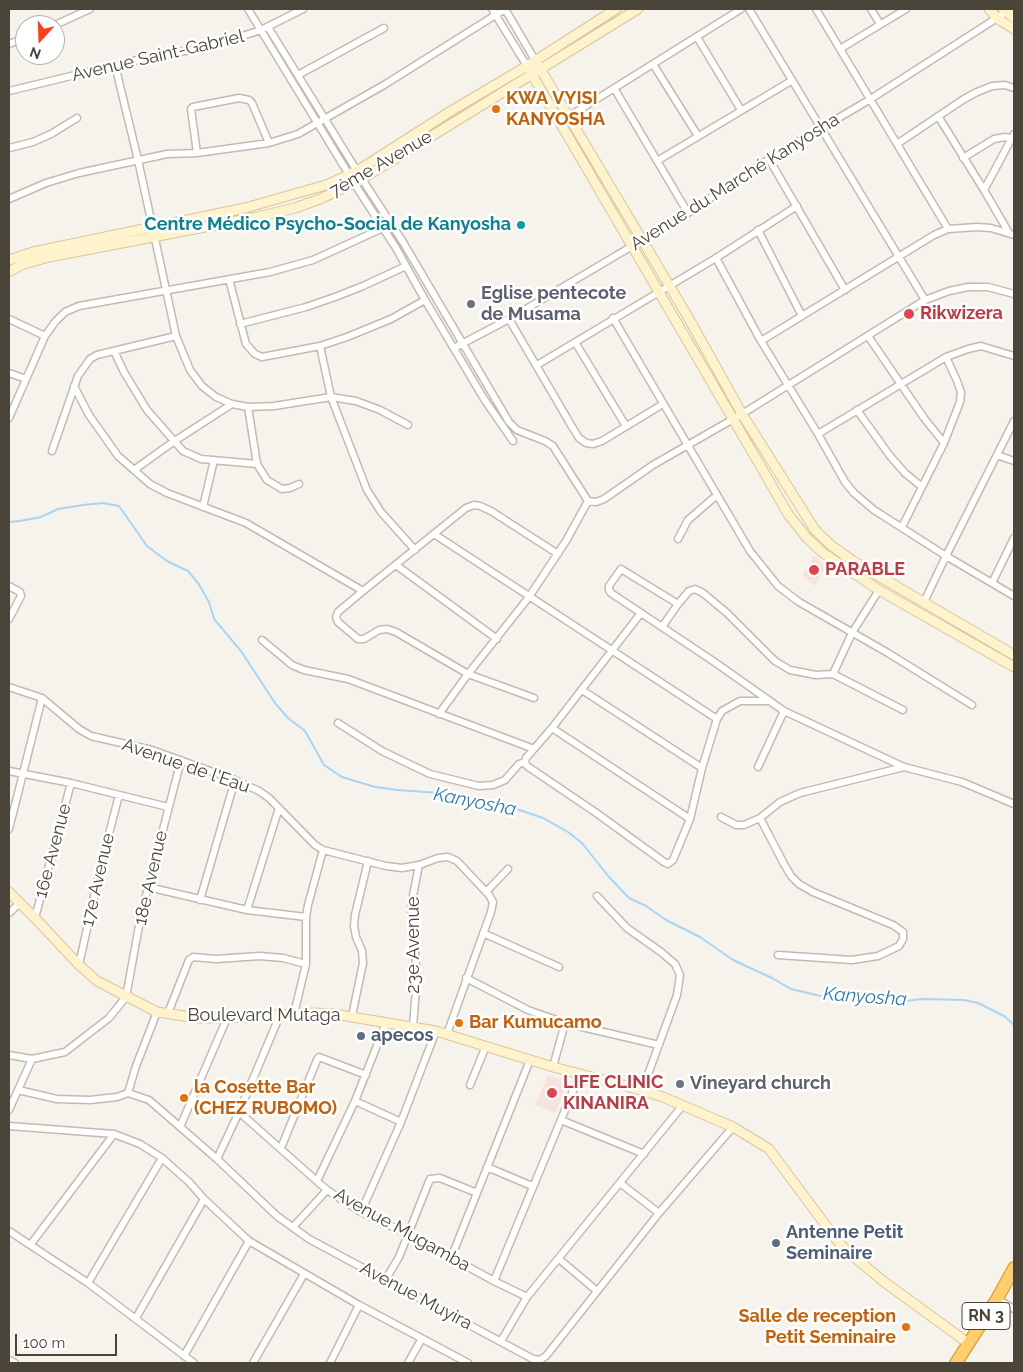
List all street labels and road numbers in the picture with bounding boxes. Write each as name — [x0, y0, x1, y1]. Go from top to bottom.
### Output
street label: Avenue Saint-Gabriel — [70, 26, 246, 86]
street label: Avenue du Marché Kanyosha — [627, 109, 843, 255]
street label: 7ème Avenue — [326, 126, 436, 202]
street label: Avenue de l'Eau — [119, 734, 253, 798]
street label: 16e Avenue — [30, 801, 76, 901]
street label: 18e Avenue — [130, 828, 172, 928]
street label: 17e Avenue — [77, 831, 119, 929]
street label: 23e Avenue — [403, 896, 425, 994]
street label: Boulevard Mutaga — [188, 1005, 340, 1027]
street label: Avenue Mugamba — [330, 1184, 474, 1276]
street label: Avenue Muyira — [356, 1257, 476, 1335]
road number: RN 3 — [962, 1302, 1010, 1330]

